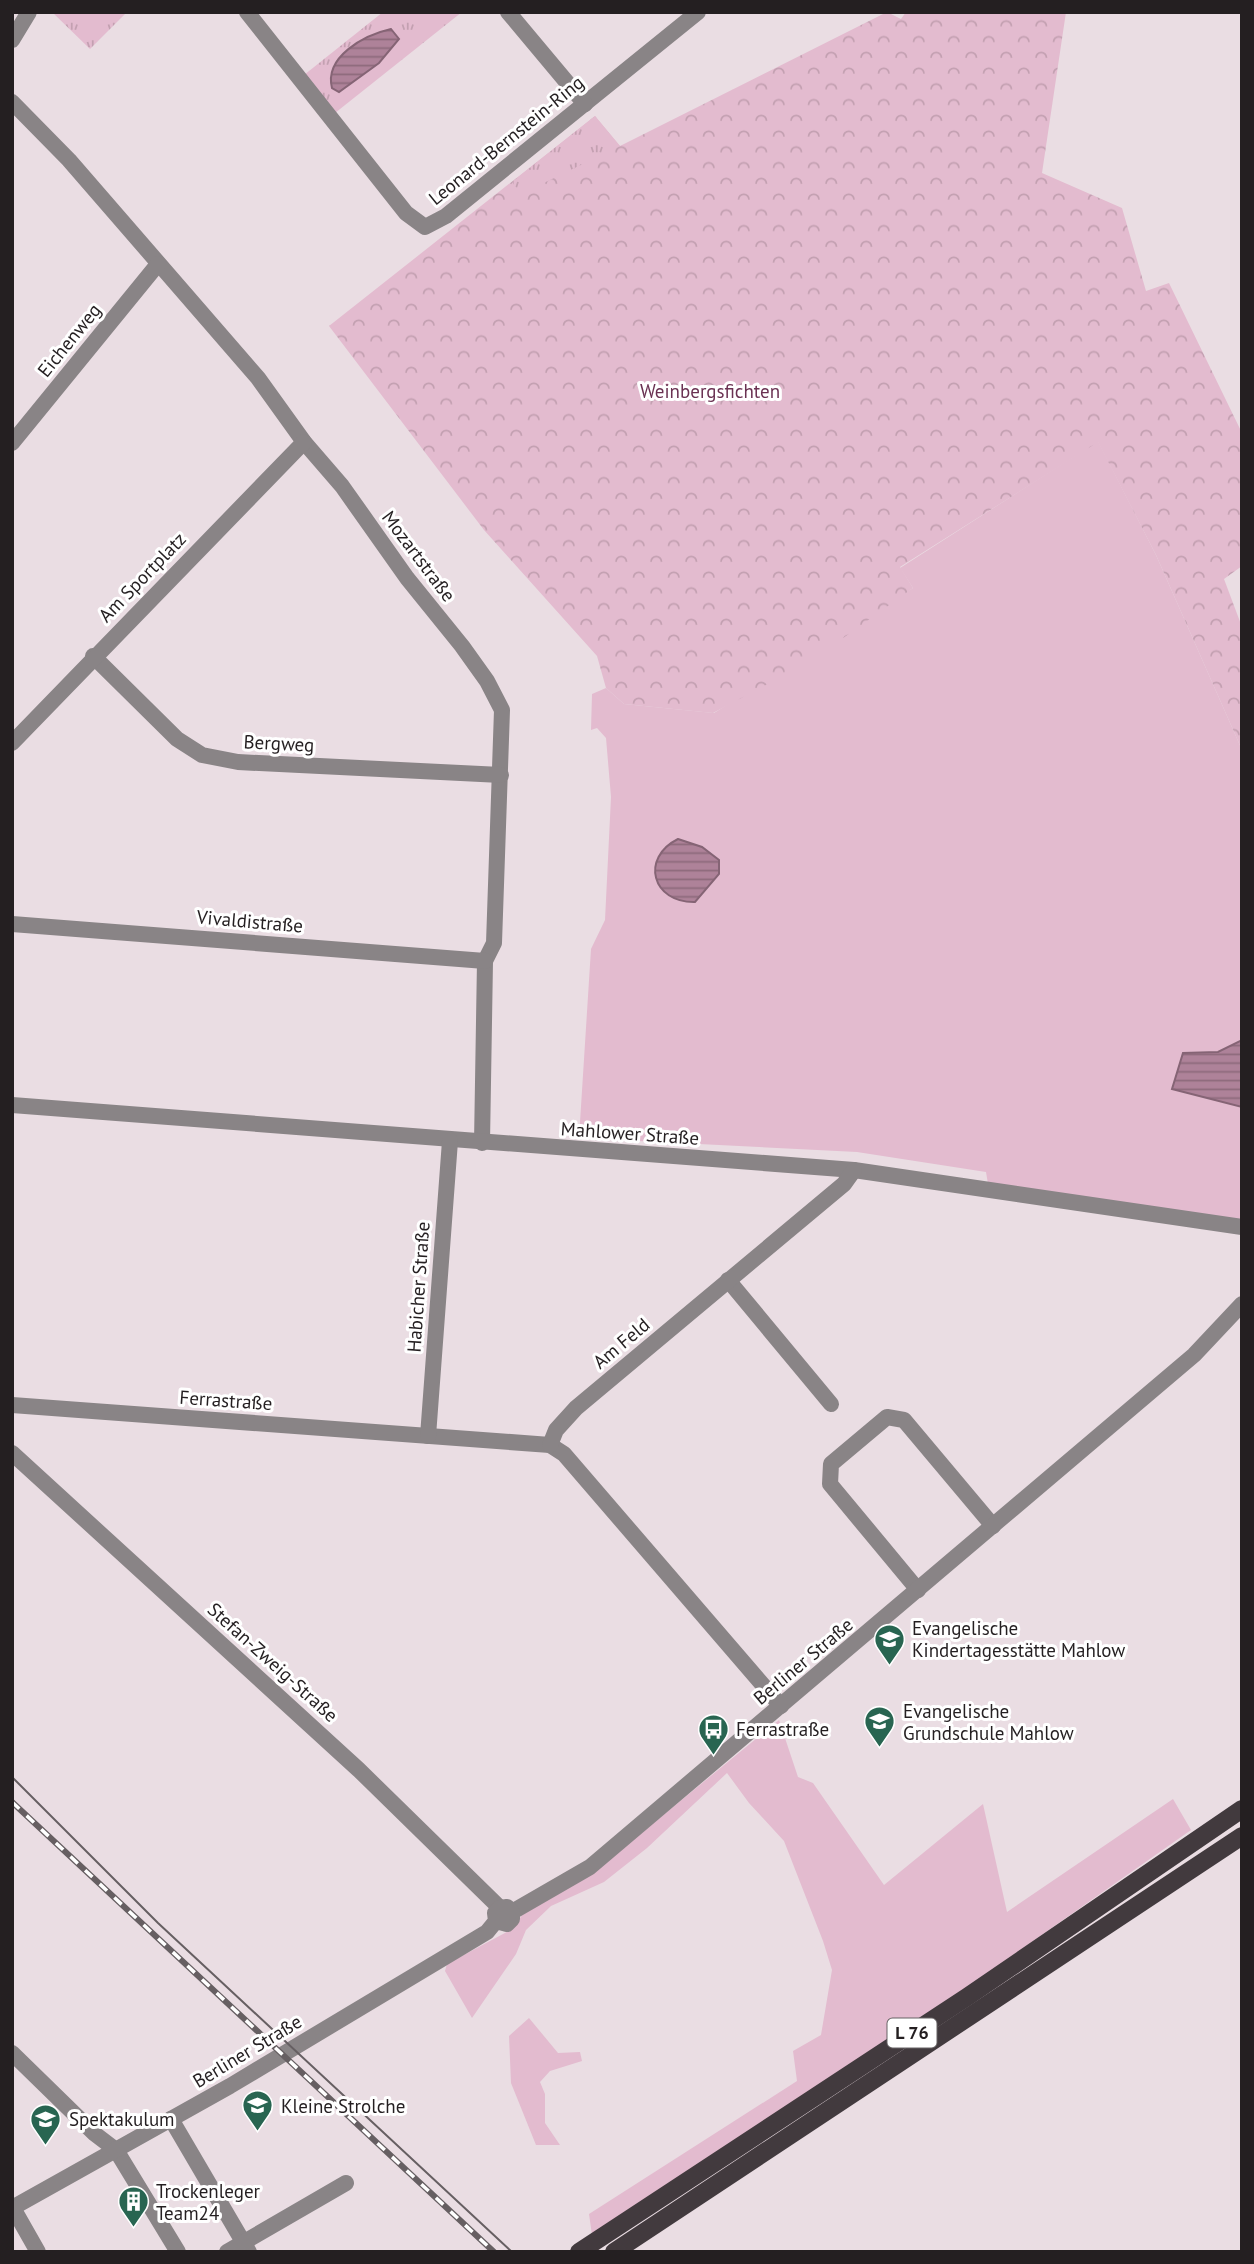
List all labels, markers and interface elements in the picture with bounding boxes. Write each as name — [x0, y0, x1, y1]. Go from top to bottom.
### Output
street label: Leonard-Bernstein-Ring — [424, 70, 588, 210]
street label: Eichenweg — [32, 298, 106, 382]
park label: Weinbergsfichten — [640, 379, 780, 403]
street label: Mozartstraße — [377, 506, 461, 606]
street label: Am Sportplatz — [93, 527, 191, 627]
street label: Bergweg — [243, 729, 315, 757]
street label: Vivaldistraße — [195, 904, 304, 938]
street label: Mahlower Straße — [560, 1116, 700, 1150]
street label: Habicher Straße — [401, 1221, 435, 1353]
street label: Am Feld — [588, 1312, 654, 1374]
street label: Ferrastraße — [179, 1385, 273, 1415]
street label: Stefan-Zweig-Straße — [203, 1597, 343, 1727]
street label: Berliner Straße — [748, 1612, 858, 1710]
place label: Evangelische Kindertagesstätte Mahlow — [912, 1616, 1125, 1662]
school or university icon: Evangelische Kindertagesstätte Mahlow — [872, 1622, 906, 1666]
place label: Evangelische Grundschule Mahlow — [903, 1699, 1074, 1745]
school or university icon: Evangelische Grundschule Mahlow — [863, 1705, 897, 1749]
bus stop icon: Ferrastraße — [696, 1712, 730, 1756]
place label: Ferrastraße — [736, 1717, 829, 1741]
street label: Berliner Straße — [188, 2009, 306, 2093]
road number: L 76 — [888, 2019, 936, 2048]
school or university icon: Kleine Strolche — [241, 2089, 275, 2133]
place label: Kleine Strolche — [281, 2094, 405, 2118]
school or university icon: Spektakulum — [29, 2102, 63, 2146]
place label: Spektakulum — [69, 2107, 175, 2131]
place label: Trockenleger Team24 — [156, 2179, 261, 2225]
building icon: Trockenleger Team24 — [116, 2185, 150, 2229]

